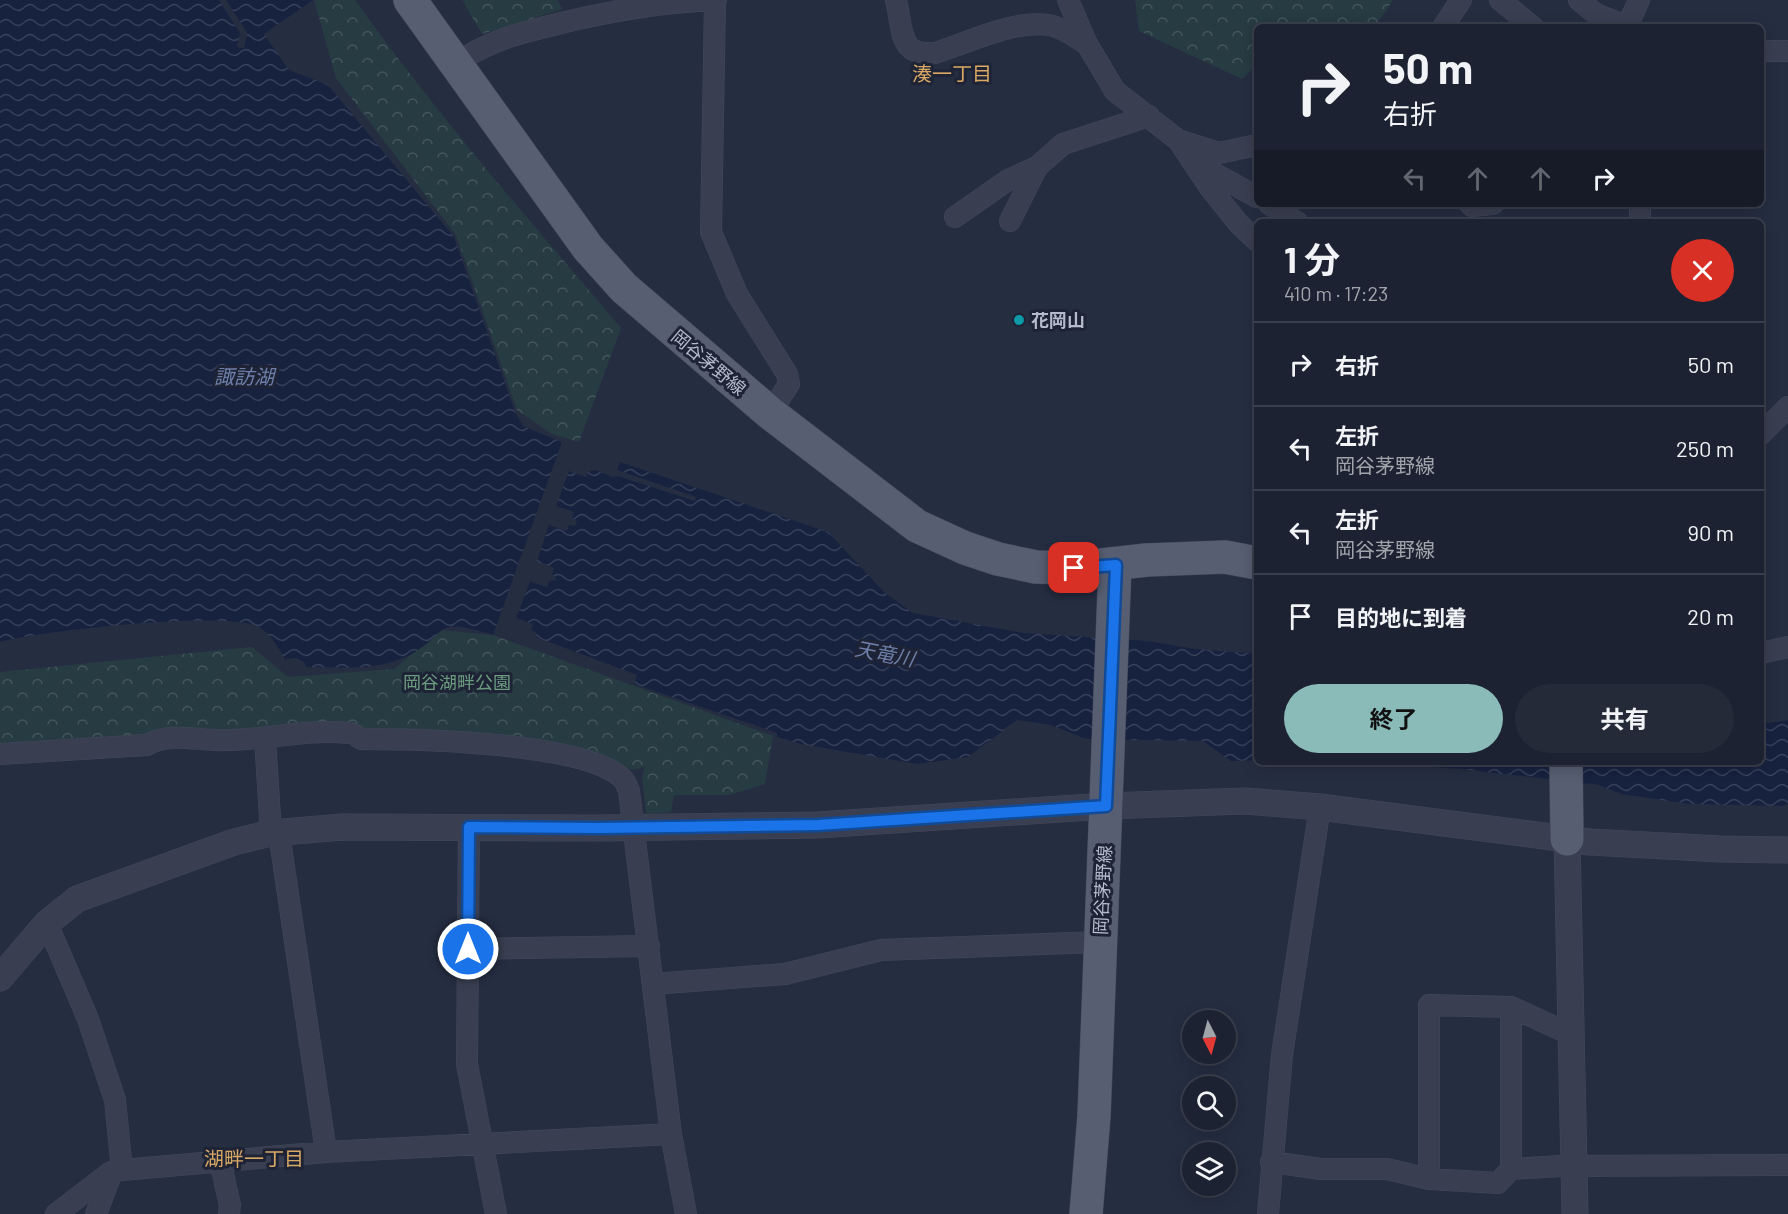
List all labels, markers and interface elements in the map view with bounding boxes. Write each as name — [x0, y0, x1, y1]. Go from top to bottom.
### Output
text: 50 m — [1383, 42, 1473, 92]
icon: right — [1284, 48, 1362, 126]
district label: 湊一丁目 — [912, 61, 992, 85]
text: 右折 — [1383, 97, 1437, 129]
icon: left — [1398, 162, 1431, 195]
icon: ahead — [1461, 162, 1494, 195]
icon: ahead — [1524, 162, 1557, 195]
icon: right — [1587, 162, 1620, 195]
text: 1 分 — [1284, 237, 1340, 280]
button: close — [1671, 239, 1734, 302]
text: 410 m · 17:23 — [1284, 281, 1388, 305]
place label: 花岡山 — [1031, 309, 1085, 331]
marker: 花岡山 — [1012, 313, 1026, 327]
street label: 岡谷茅野線 — [667, 325, 751, 399]
icon: right — [1284, 348, 1317, 381]
text: 50 m — [1688, 351, 1734, 377]
text: 右折 — [1335, 352, 1379, 378]
water label: 諏訪湖 — [214, 364, 277, 388]
text: 左折 — [1335, 422, 1379, 448]
icon: left — [1284, 432, 1317, 465]
text: 250 m — [1676, 435, 1734, 461]
text: 岡谷茅野線 — [1335, 453, 1435, 477]
text: 左折 — [1335, 506, 1379, 532]
icon: left — [1284, 516, 1317, 549]
text: 90 m — [1688, 519, 1734, 545]
text: 岡谷茅野線 — [1335, 537, 1435, 561]
pin — [1048, 542, 1099, 593]
icon: arrive — [1057, 551, 1090, 584]
icon: arrive — [1284, 600, 1317, 633]
text: 20 m — [1687, 603, 1734, 629]
text: 目的地に到着 — [1335, 604, 1467, 630]
water label: 天竜川 — [853, 635, 919, 671]
park label: 岡谷湖畔公園 — [403, 671, 511, 693]
button: 終了 — [1284, 684, 1503, 753]
button: 共有 — [1515, 684, 1734, 753]
street label: 岡谷茅野線 — [1089, 844, 1115, 936]
position arrow — [436, 917, 500, 981]
north arrow — [1182, 1010, 1236, 1064]
map controls — [1182, 1010, 1236, 1196]
button: search — [1182, 1076, 1236, 1130]
button: layers — [1182, 1142, 1236, 1196]
district label: 湖畔一丁目 — [204, 1146, 304, 1170]

